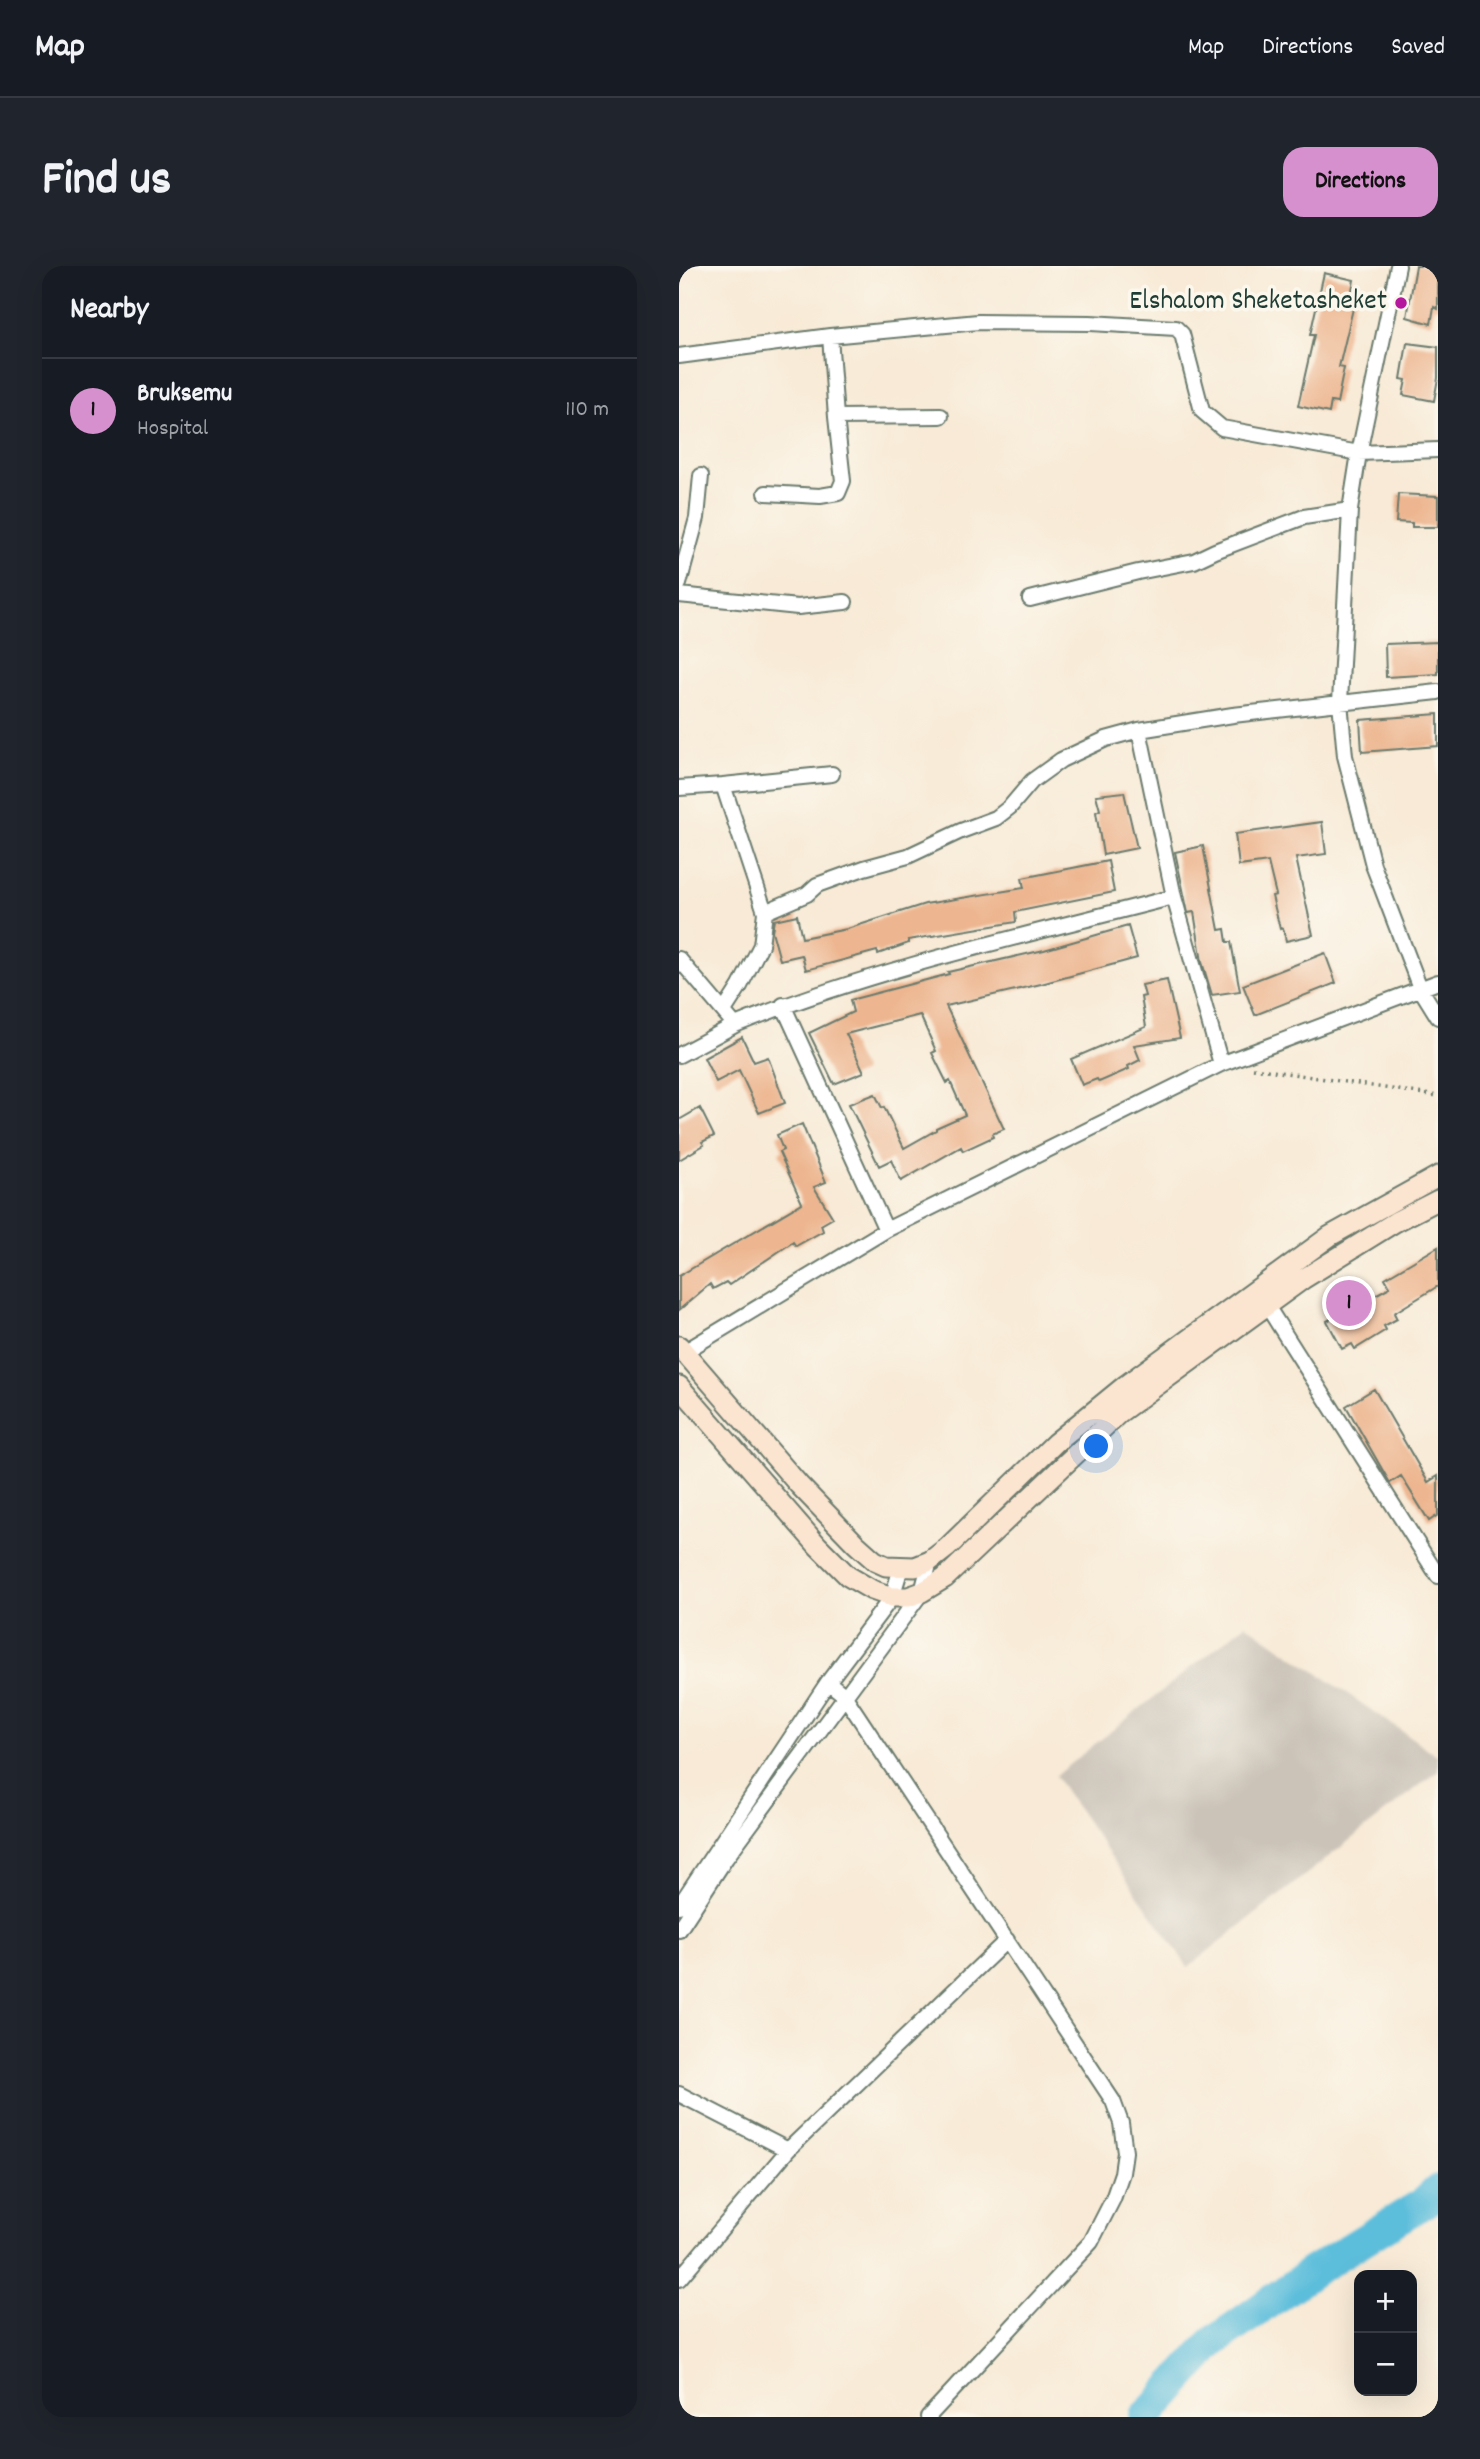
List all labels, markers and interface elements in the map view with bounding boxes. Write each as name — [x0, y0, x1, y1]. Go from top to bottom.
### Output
text: Map — [35, 25, 85, 72]
text: Map — [1188, 31, 1224, 65]
text: Directions — [1262, 31, 1353, 65]
text: Saved — [1391, 31, 1445, 65]
text: Find us — [42, 147, 171, 217]
button: Directions — [1283, 147, 1438, 217]
place label: Elshalom Sheketasheket — [1129, 283, 1387, 323]
text: Nearby — [70, 290, 148, 333]
marker: Elshalom Sheketasheket — [1393, 295, 1409, 311]
text: Bruksemu — [137, 376, 232, 413]
text: 1 — [90, 394, 96, 427]
text: 110 m — [565, 394, 609, 427]
text: Hospital — [137, 413, 208, 446]
pin: 1 — [1326, 1277, 1372, 1329]
your location — [1079, 1429, 1113, 1463]
map controls — [1354, 2270, 1417, 2396]
button: + — [1354, 2270, 1417, 2333]
button: − — [1354, 2333, 1417, 2396]

